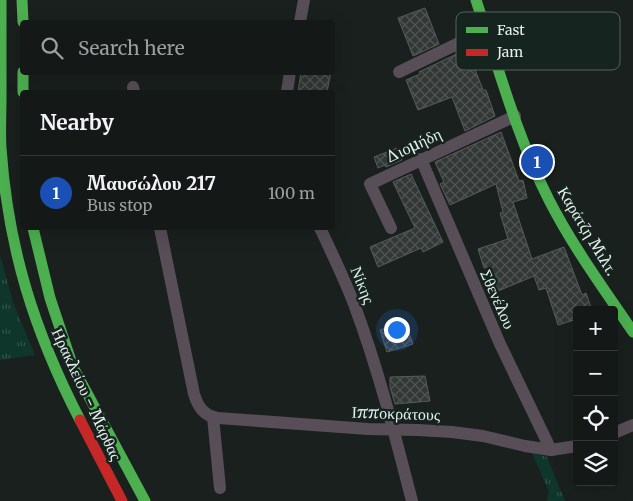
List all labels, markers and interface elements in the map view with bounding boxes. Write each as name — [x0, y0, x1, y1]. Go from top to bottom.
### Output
legend — [456, 12, 620, 70]
search box — [20, 20, 335, 75]
text: Fast — [497, 21, 525, 39]
icon: search — [38, 34, 66, 62]
text: Search here — [78, 36, 185, 60]
text: Jam — [496, 43, 523, 61]
text: Nearby — [40, 109, 114, 136]
street label: Διομήδη — [382, 123, 444, 167]
pin: 1 — [521, 143, 553, 181]
text: Μαυσώλου 217 — [87, 171, 216, 195]
text: 1 — [52, 183, 60, 203]
text: 100 m — [268, 183, 315, 203]
street label: Καράτζη Μιλτ. — [554, 183, 622, 279]
text: Bus stop — [87, 195, 152, 215]
street label: Νίκης — [346, 263, 380, 307]
street label: Σθενέλου — [476, 266, 520, 332]
map controls — [573, 306, 618, 486]
button: + — [573, 306, 618, 351]
your location — [384, 317, 410, 343]
street label: Ηρακλείου - Μάρθας — [48, 325, 127, 464]
button: − — [573, 351, 618, 396]
button: locate — [573, 396, 618, 441]
street label: Ιπποκράτους — [351, 401, 441, 425]
button: layers — [573, 441, 618, 486]

